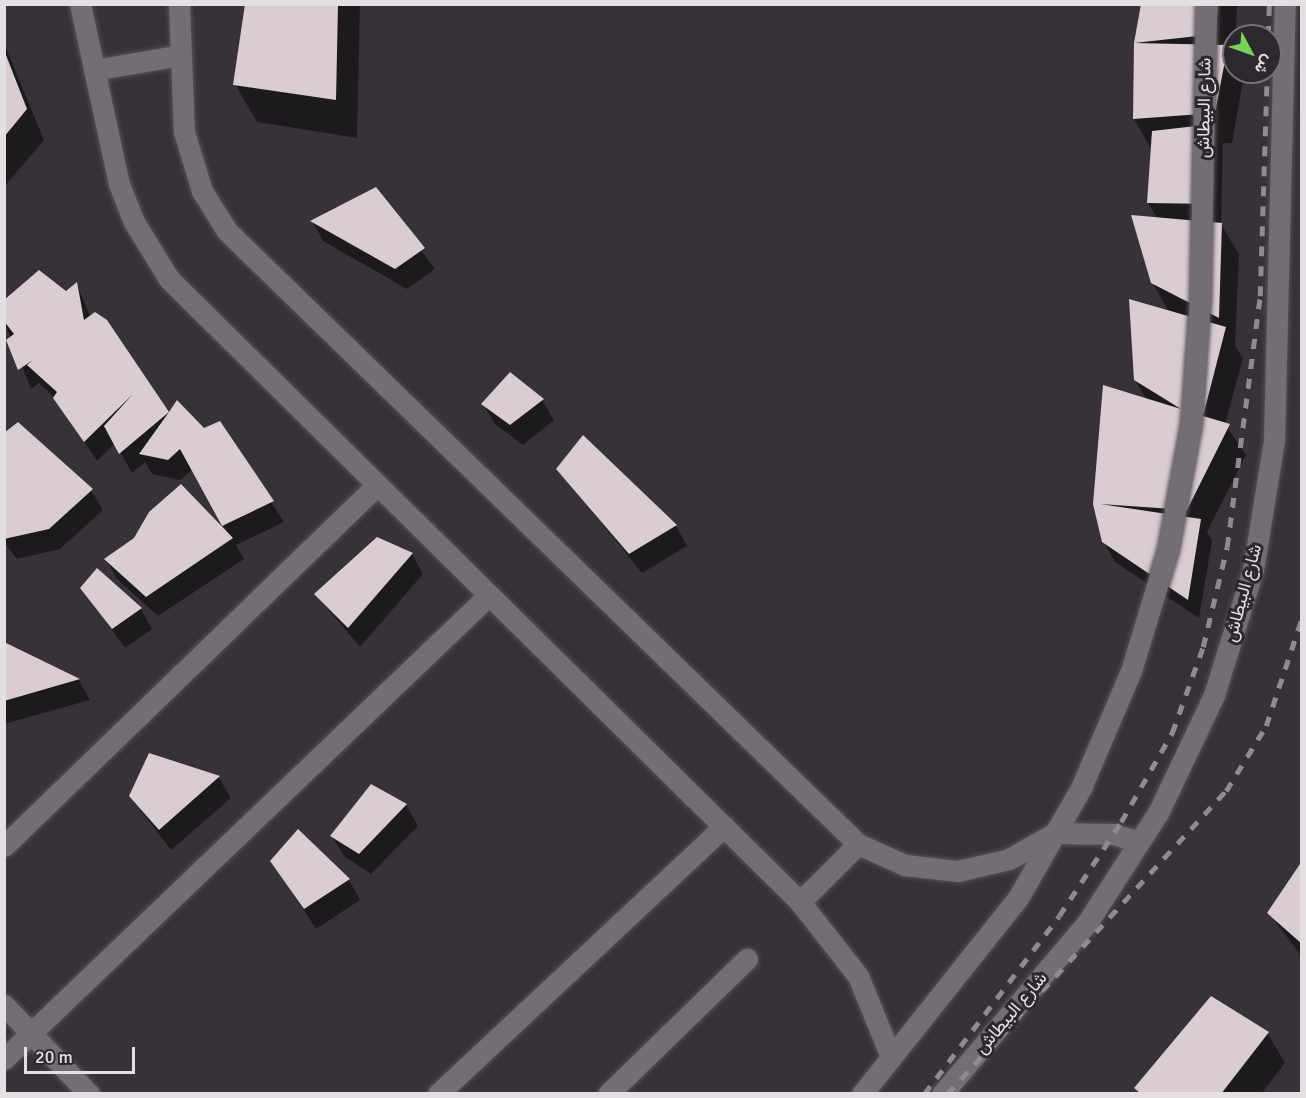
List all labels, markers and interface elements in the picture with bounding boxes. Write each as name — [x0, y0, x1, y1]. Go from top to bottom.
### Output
north arrow — [1222, 24, 1282, 84]
text: ش — [1250, 51, 1278, 78]
street label: شارع البيطاش — [1192, 58, 1216, 158]
street label: شارع البيطاش — [1220, 542, 1266, 644]
street label: شارع البيطاش — [970, 968, 1052, 1058]
scale bar — [27, 1035, 138, 1073]
text: 20 m — [35, 1046, 73, 1068]

